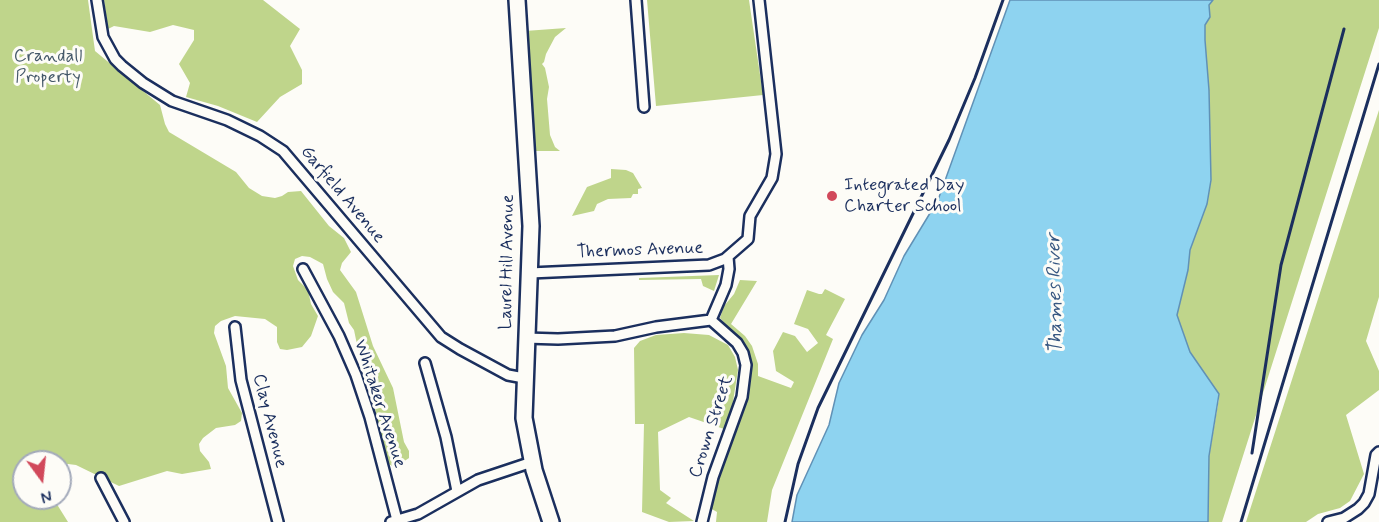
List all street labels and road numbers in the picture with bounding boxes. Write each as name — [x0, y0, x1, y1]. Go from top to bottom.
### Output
street label: Garfield Avenue — [295, 142, 389, 248]
street label: Laurel Hill Avenue — [496, 194, 520, 330]
street label: Thermos Avenue — [576, 238, 704, 264]
street label: Whitaker Avenue — [348, 337, 410, 471]
street label: Clay Avenue — [247, 372, 291, 470]
street label: Crown Street — [685, 373, 739, 481]

